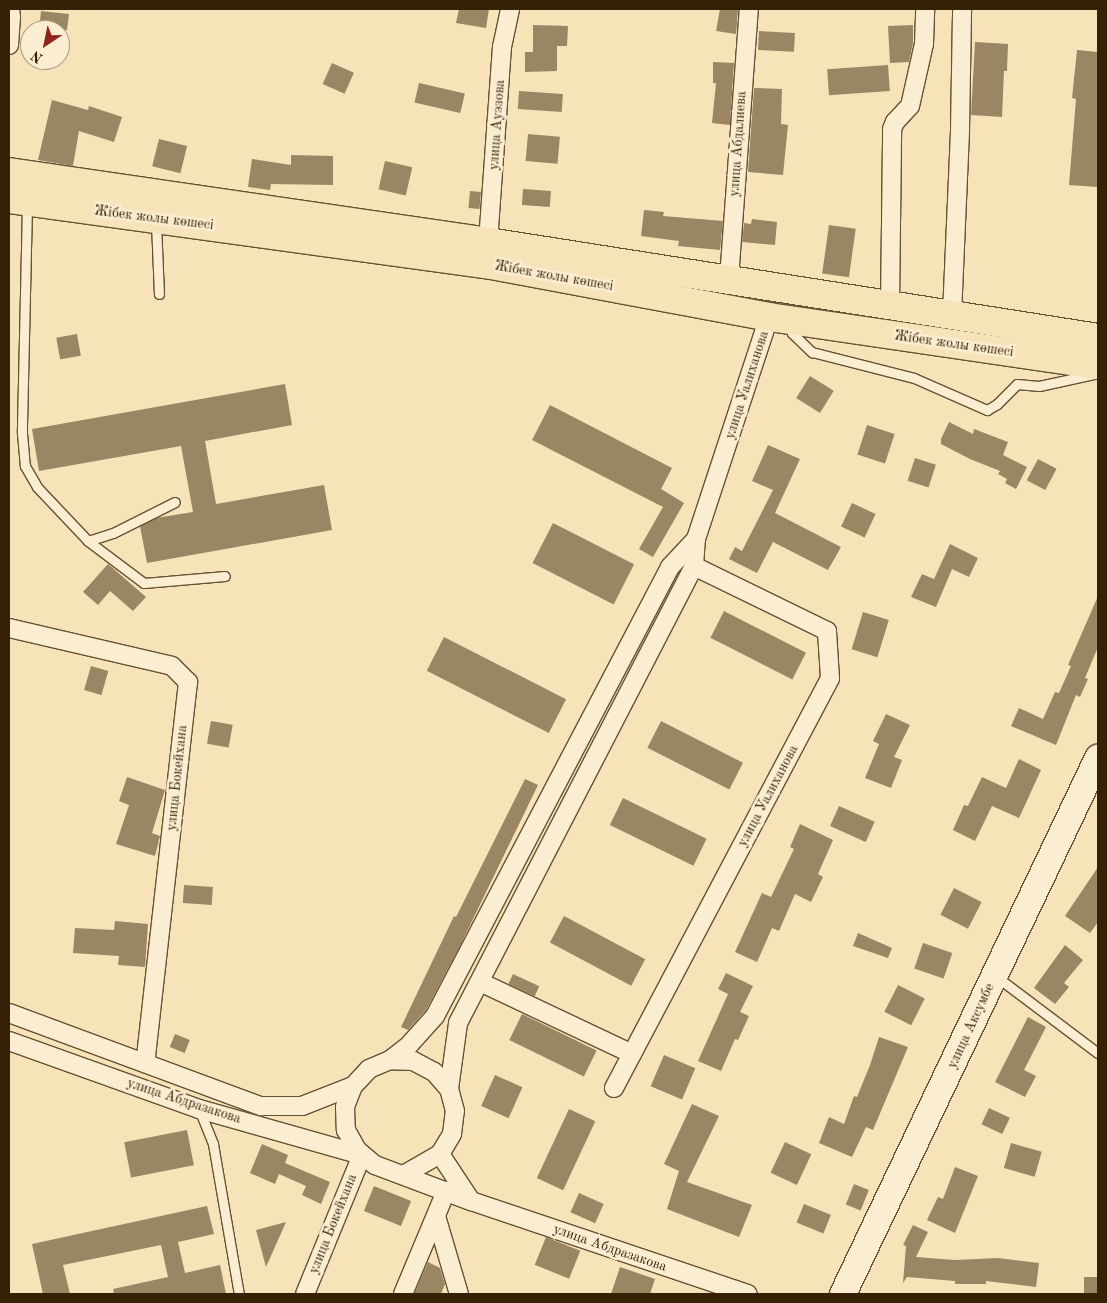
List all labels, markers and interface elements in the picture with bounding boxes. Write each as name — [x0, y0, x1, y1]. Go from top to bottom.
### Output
north arrow — [20, 20, 70, 70]
text: N — [29, 48, 46, 65]
street label: улица Ауэзова — [485, 79, 509, 171]
street label: улица Абдалиева — [726, 91, 750, 197]
street label: Жібек жолы көшесі — [93, 202, 215, 234]
street label: Жібек жолы көшесі — [493, 257, 615, 295]
street label: Жібек жолы көшесі — [893, 327, 1015, 361]
street label: улица Уалиханова — [722, 329, 772, 441]
street label: улица Бокейхана — [163, 724, 191, 832]
street label: улица Уалиханова — [734, 742, 802, 850]
street label: улица Аксумбе — [944, 981, 998, 1071]
street label: улица Абдразакова — [125, 1075, 243, 1127]
street label: улица Бокейхана — [305, 1172, 361, 1276]
street label: улица Абдразакова — [551, 1221, 669, 1275]

